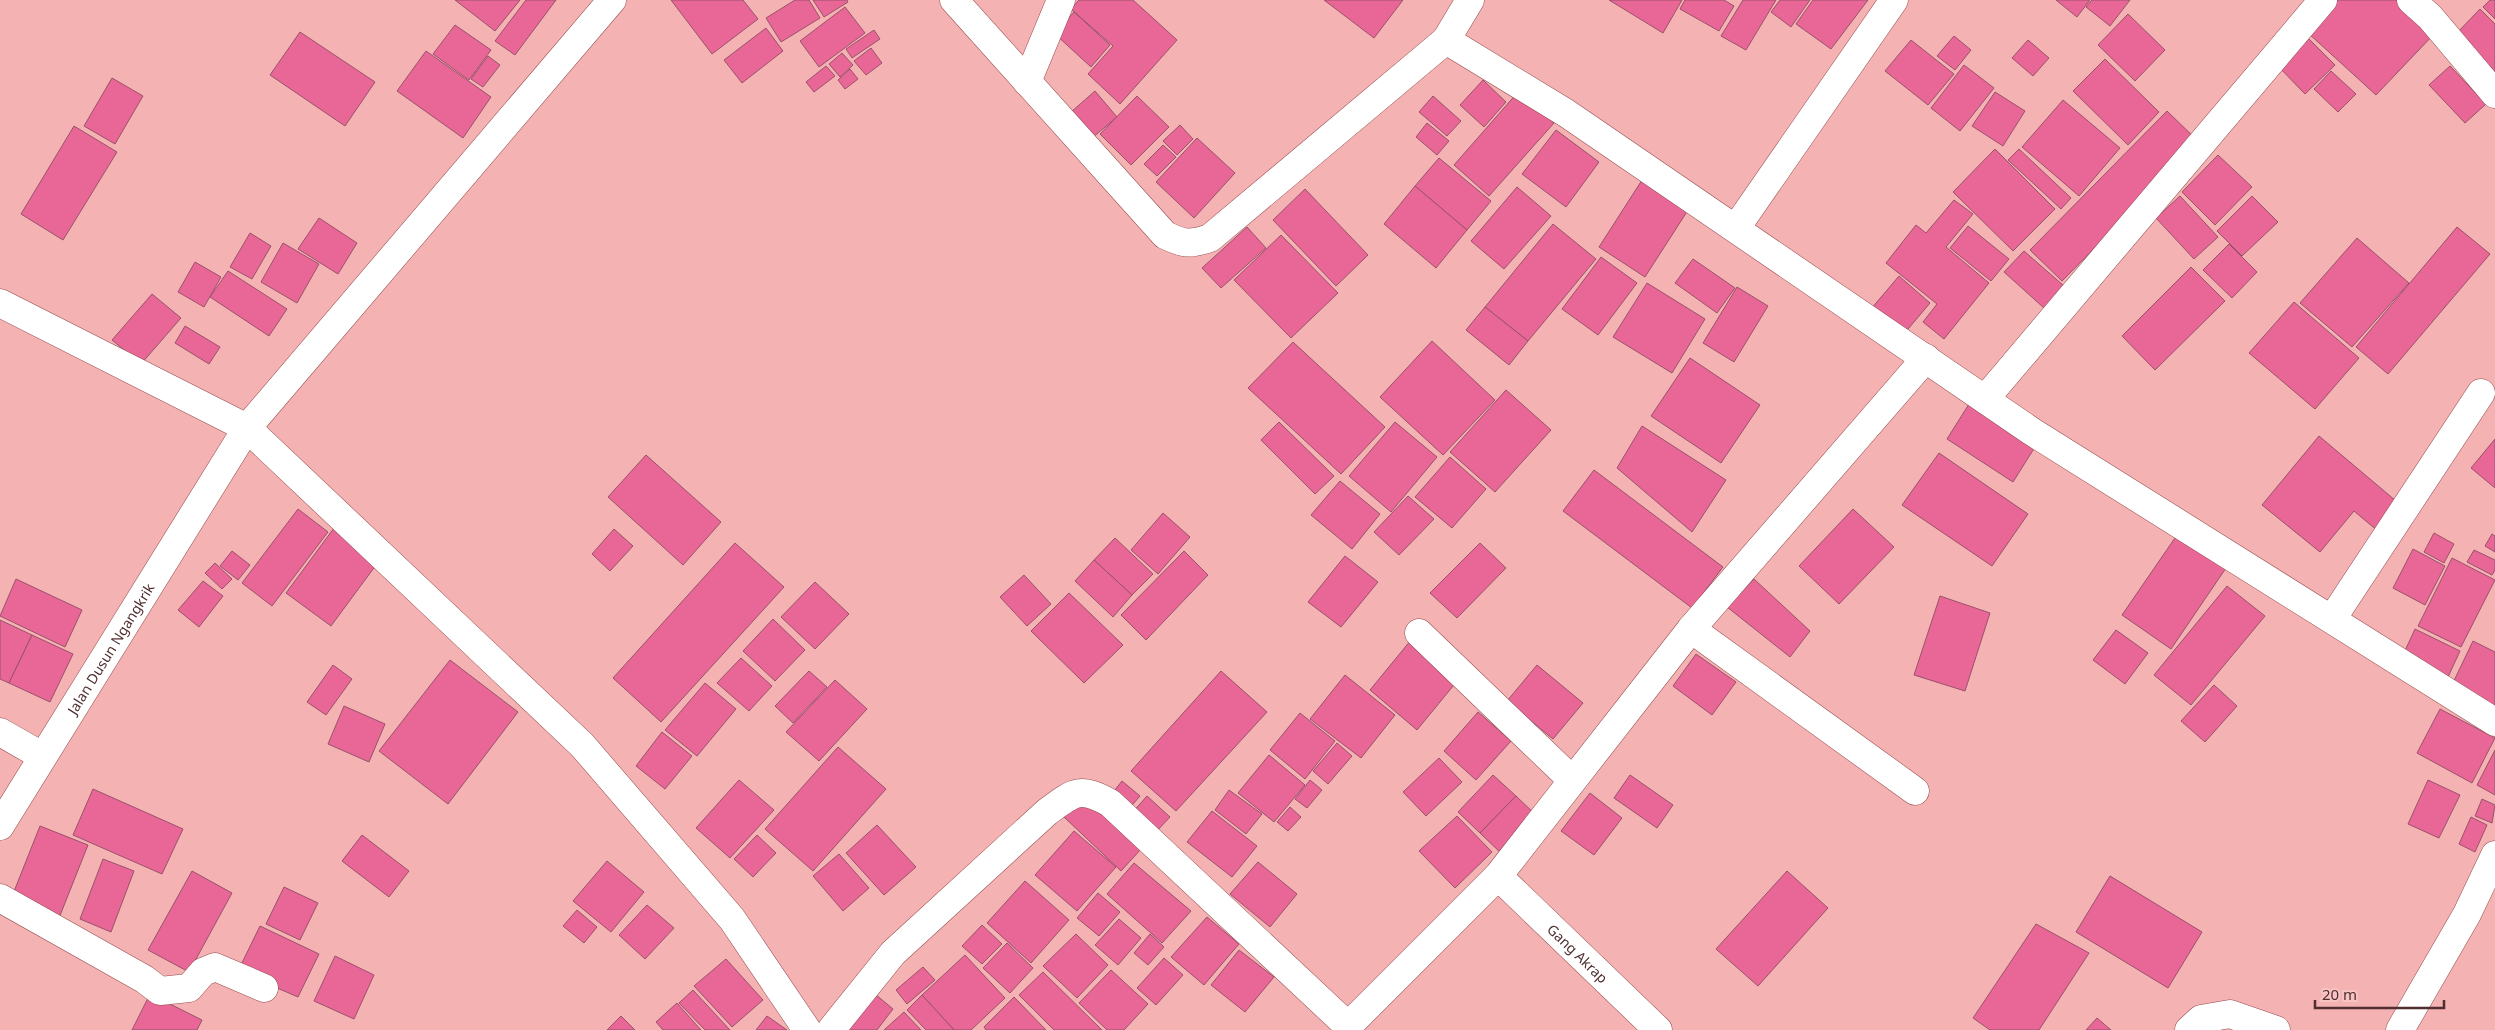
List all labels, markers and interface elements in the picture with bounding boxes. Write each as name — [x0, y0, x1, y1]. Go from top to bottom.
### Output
street label: Jalan Dusun Ngangkrik — [61, 579, 158, 719]
street label: Gang Akrap — [1543, 919, 1612, 987]
scale bar — [2315, 978, 2444, 1010]
text: 20 m — [2322, 984, 2357, 1004]

